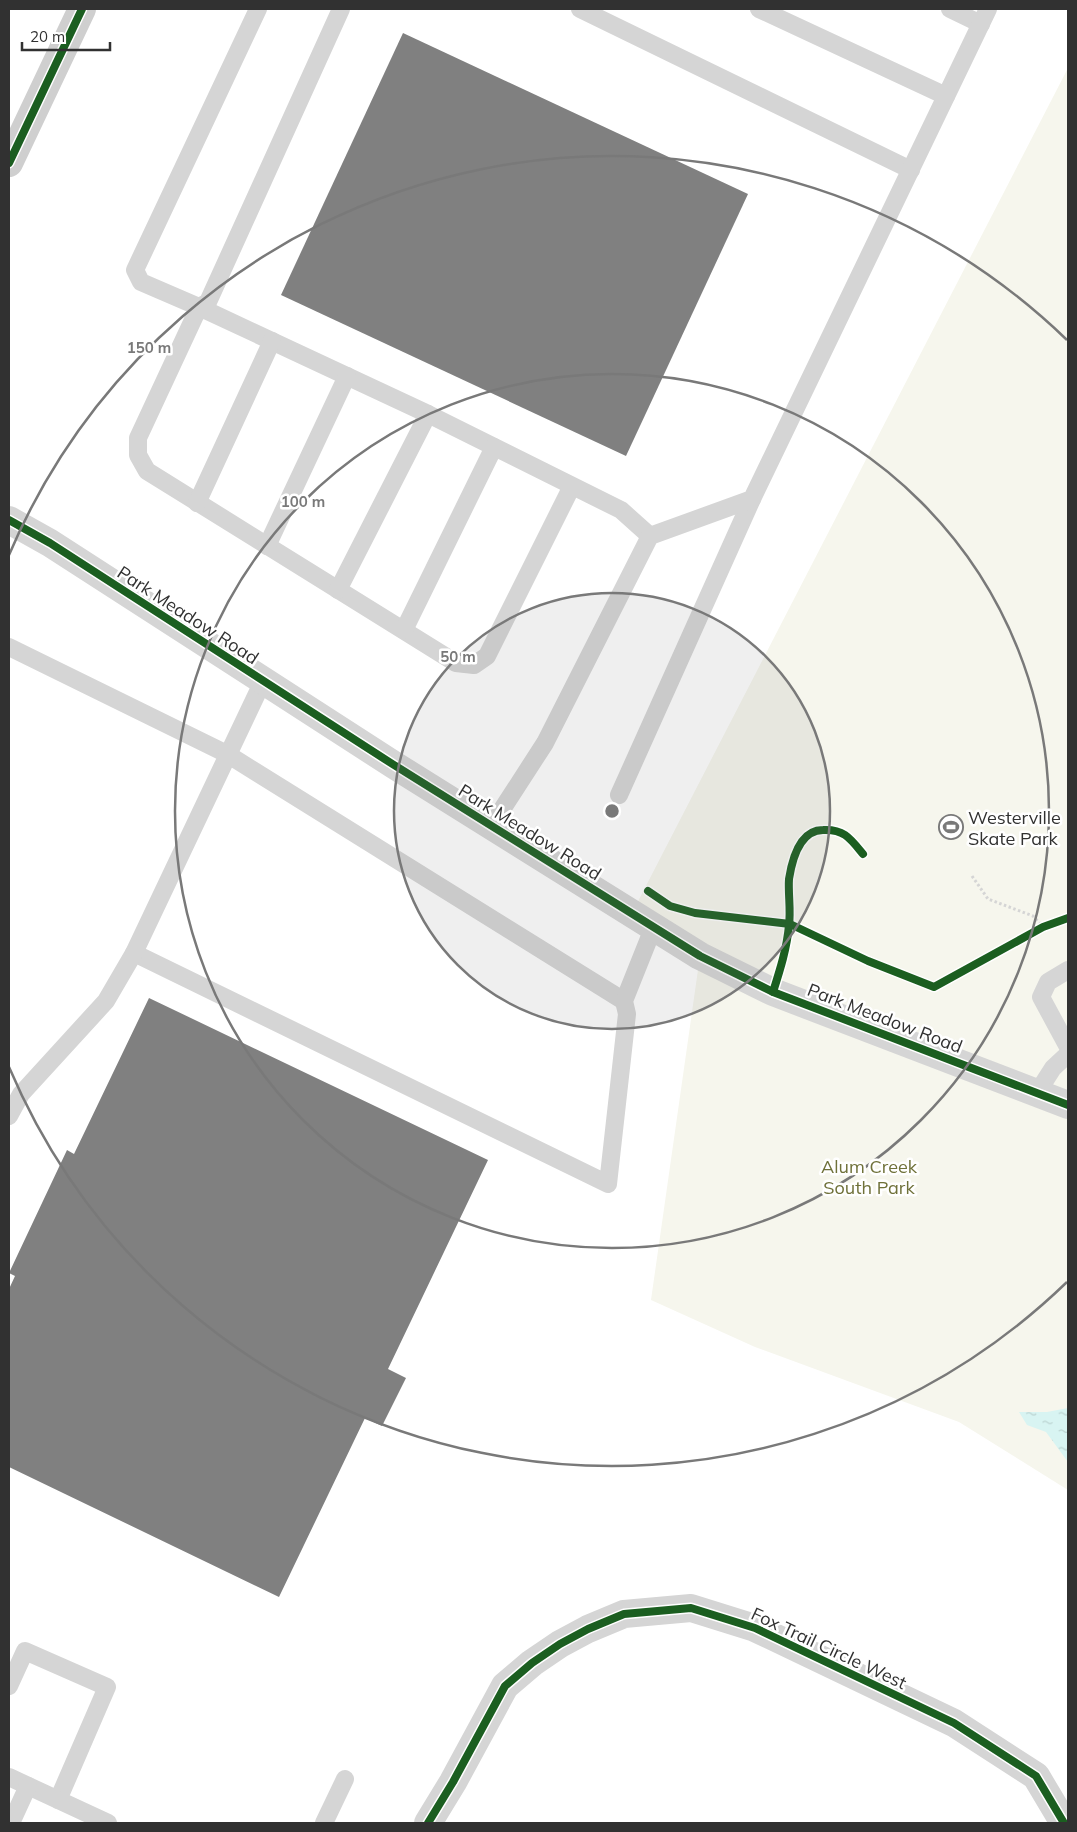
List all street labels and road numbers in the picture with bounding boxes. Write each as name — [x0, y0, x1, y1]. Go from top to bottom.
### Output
street label: Park Meadow Road — [113, 561, 263, 669]
street label: Park Meadow Road — [454, 779, 606, 885]
street label: Park Meadow Road — [804, 978, 966, 1058]
street label: Fox Trail Circle West — [748, 1602, 910, 1694]

